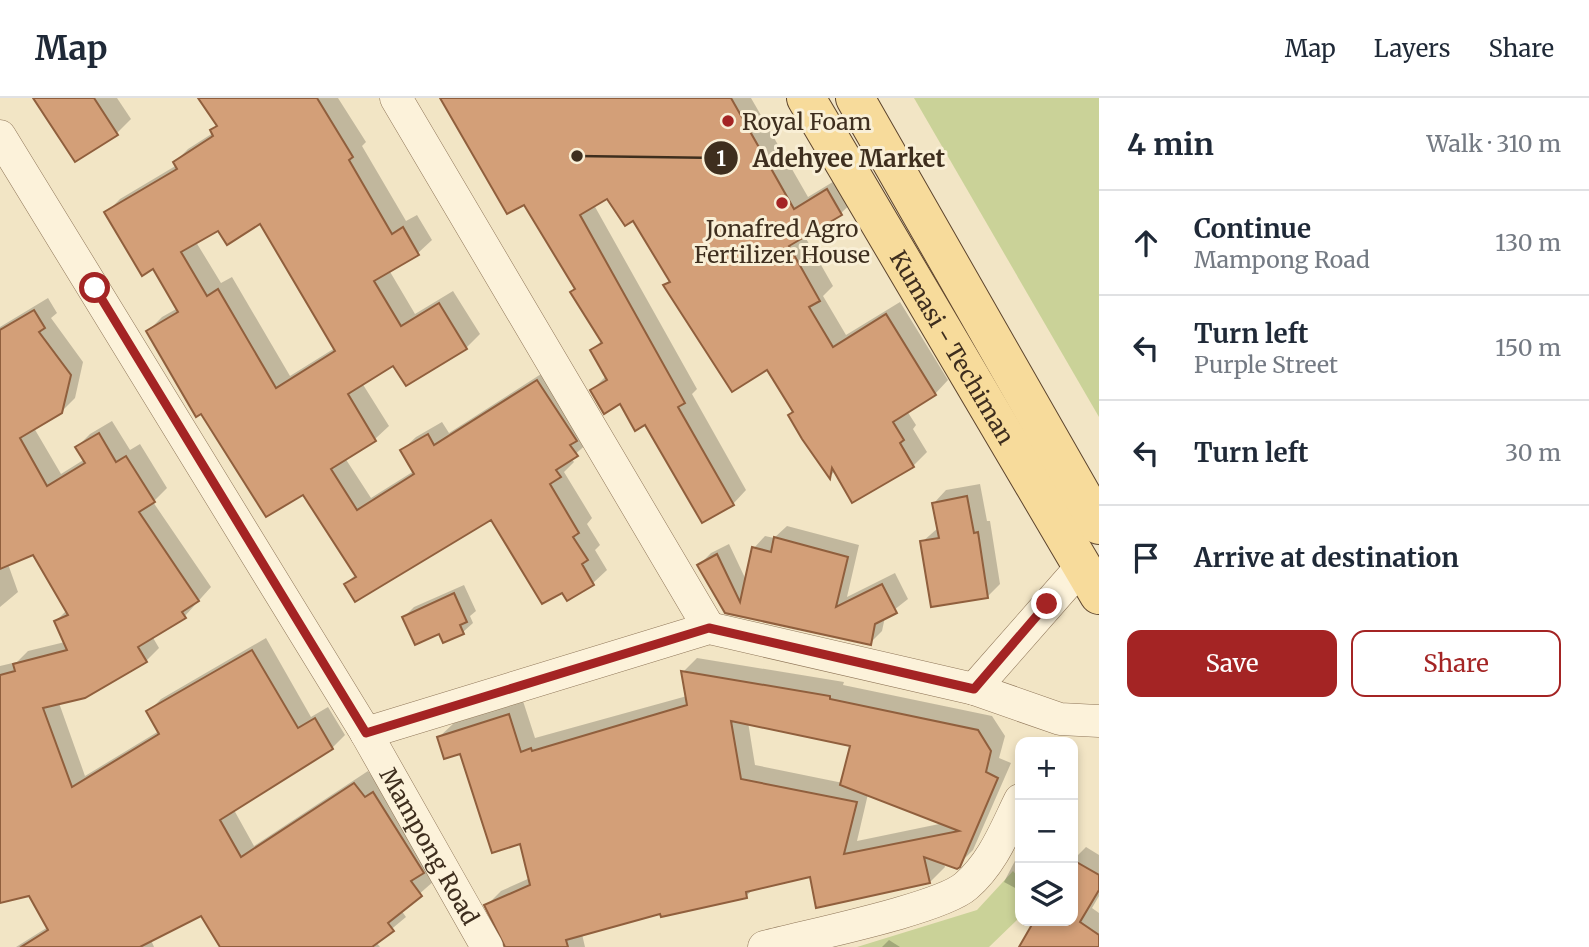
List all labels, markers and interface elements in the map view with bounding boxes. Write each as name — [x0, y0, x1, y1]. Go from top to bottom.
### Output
text: Map — [35, 28, 108, 69]
text: Map — [1285, 33, 1336, 64]
text: Layers — [1374, 33, 1450, 64]
text: Share — [1488, 33, 1554, 64]
place label: Royal Foam — [742, 107, 872, 136]
marker: Royal Foam — [720, 113, 736, 129]
text: 4 min — [1127, 125, 1214, 163]
text: Walk · 310 m — [1427, 129, 1561, 158]
callout: Adehyee Market — [704, 136, 959, 181]
text: Adehyee Market — [752, 143, 946, 174]
text: 1 — [716, 145, 726, 172]
marker: Jonafred Agro Fertilizer House — [774, 195, 790, 211]
text: Continue — [1194, 212, 1311, 245]
place label: Jonafred Agro Fertilizer House — [694, 214, 870, 269]
icon: ahead — [1127, 224, 1165, 262]
text: 130 m — [1495, 228, 1561, 257]
street label: Kumasi - Techiman — [884, 245, 1021, 449]
text: Mampong Road — [1194, 245, 1370, 274]
route start — [79, 272, 110, 303]
text: Turn left — [1194, 317, 1308, 350]
icon: left — [1127, 329, 1165, 367]
text: 150 m — [1495, 333, 1561, 362]
text: Purple Street — [1194, 350, 1338, 379]
icon: left — [1127, 434, 1165, 472]
text: Turn left — [1194, 436, 1308, 469]
text: 30 m — [1505, 438, 1561, 467]
icon: arrive — [1127, 539, 1165, 577]
text: Arrive at destination — [1194, 541, 1459, 574]
route end — [1031, 588, 1062, 619]
button: Save — [1127, 630, 1337, 697]
button: Share — [1351, 630, 1561, 697]
map controls — [1015, 737, 1078, 926]
button: + — [1015, 737, 1078, 800]
street label: Mampong Road — [374, 762, 486, 930]
button: − — [1015, 800, 1078, 863]
button: layers — [1015, 863, 1078, 926]

